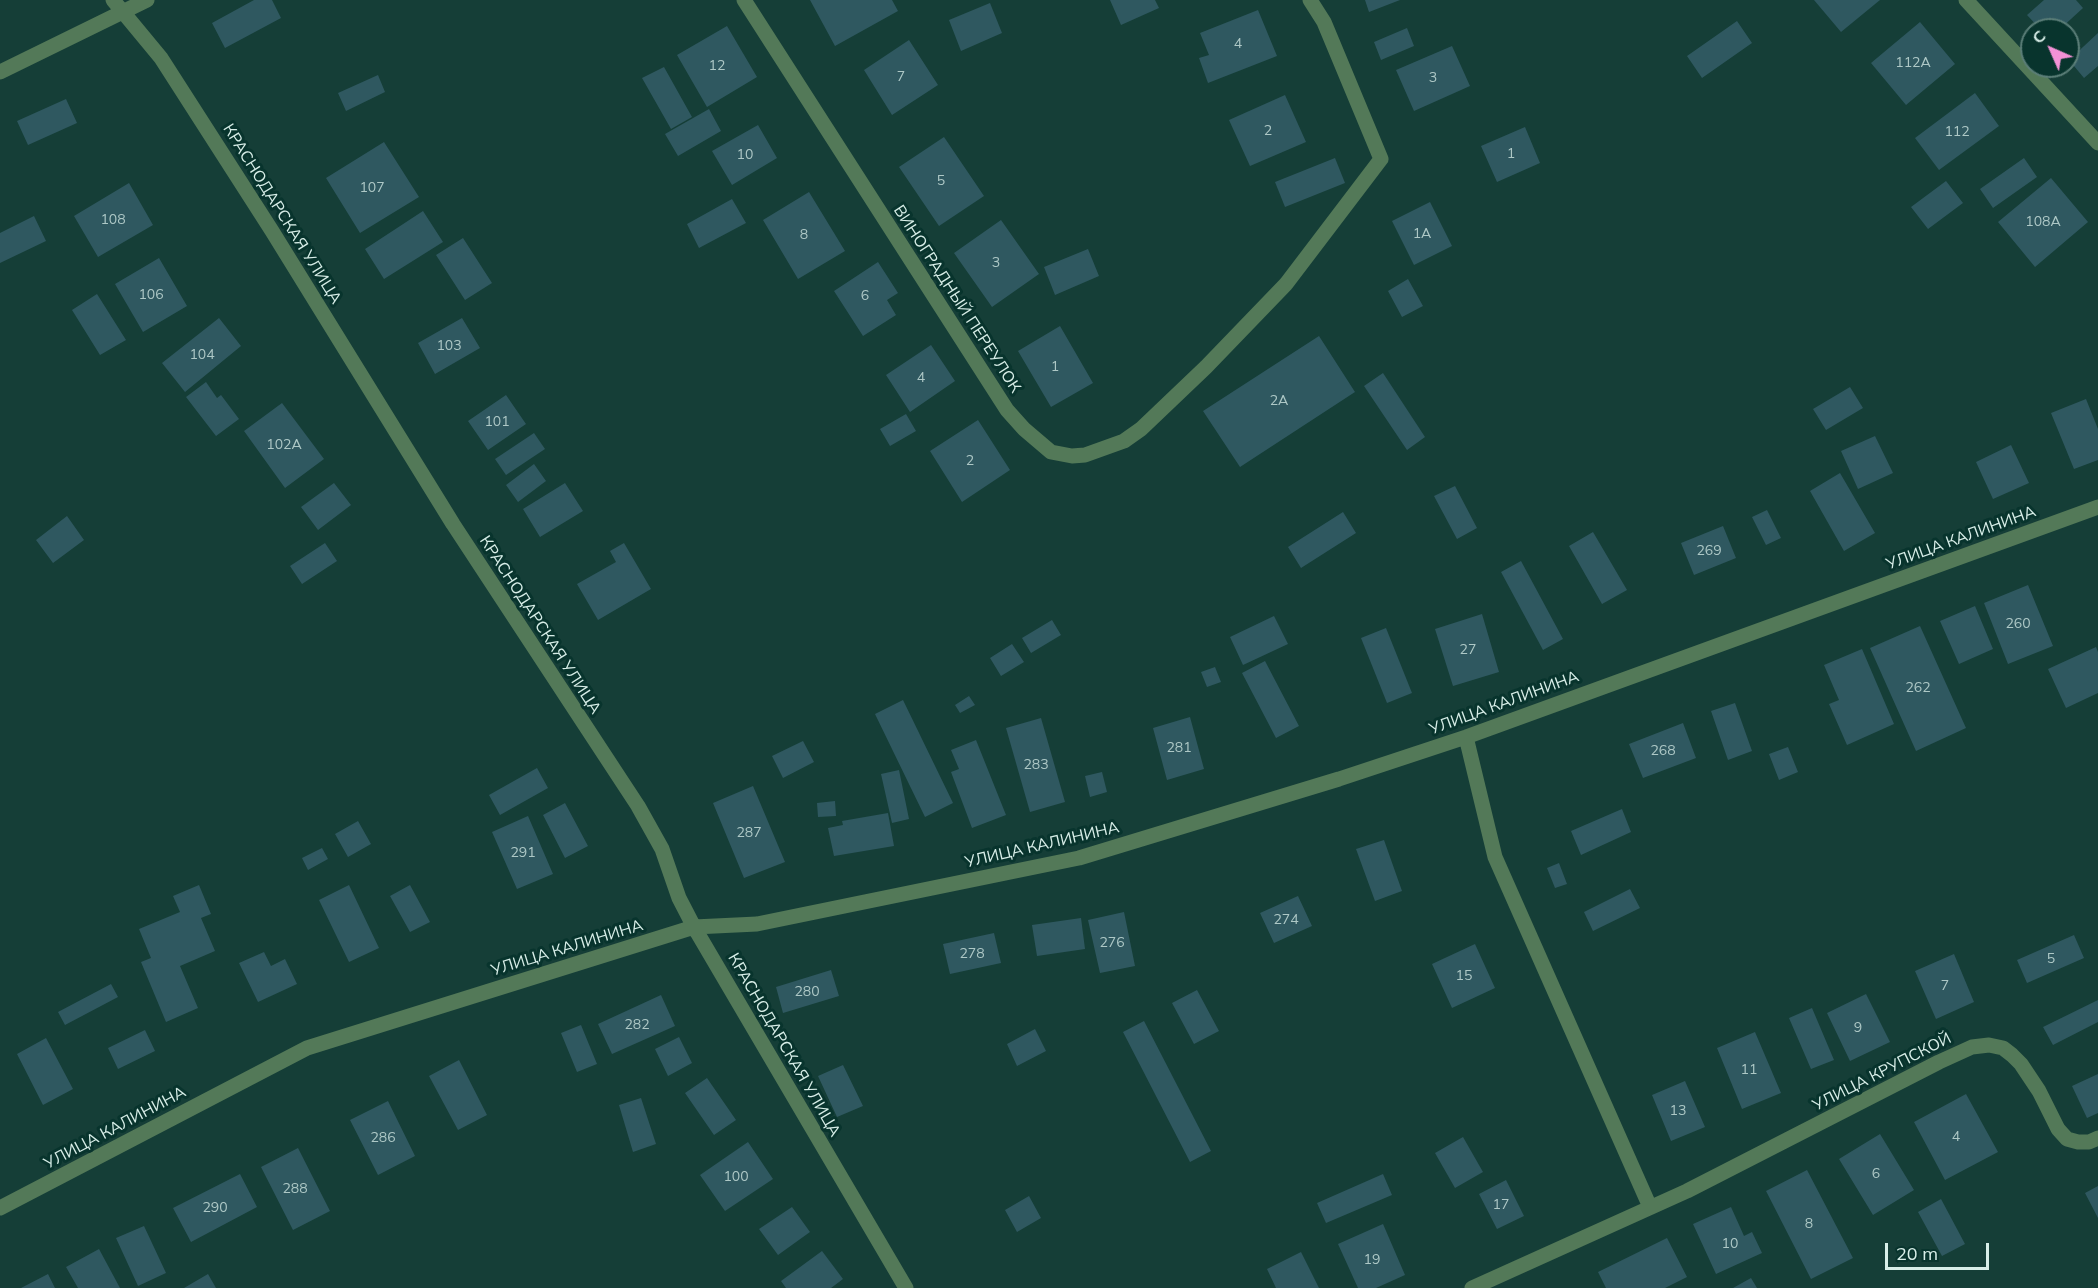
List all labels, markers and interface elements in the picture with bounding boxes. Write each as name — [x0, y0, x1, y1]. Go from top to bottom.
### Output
north arrow — [2020, 18, 2080, 78]
text: С — [2028, 26, 2050, 48]
house number: 4 — [1234, 36, 1242, 52]
house number: 112А — [1895, 55, 1931, 71]
house number: 12 — [709, 58, 725, 74]
house number: 7 — [897, 69, 905, 85]
house number: 3 — [1429, 70, 1437, 86]
street label: КРАСНОДАРСКАЯ УЛИЦА — [219, 120, 345, 308]
house number: 2 — [1264, 123, 1272, 139]
house number: 112 — [1944, 124, 1970, 140]
house number: 1 — [1507, 146, 1515, 162]
house number: 10 — [737, 147, 753, 163]
house number: 5 — [937, 173, 945, 189]
house number: 107 — [359, 180, 385, 196]
street label: ВИНОГРАДНЫЙ ПЕРЕУЛОК — [889, 202, 1025, 396]
house number: 108 — [100, 212, 126, 228]
house number: 108А — [2025, 214, 2061, 230]
house number: 1А — [1413, 226, 1431, 242]
house number: 8 — [800, 227, 808, 243]
house number: 3 — [992, 255, 1000, 271]
house number: 106 — [138, 287, 164, 303]
house number: 6 — [861, 288, 869, 304]
house number: 103 — [436, 338, 462, 354]
house number: 104 — [189, 347, 215, 363]
house number: 1 — [1051, 359, 1059, 375]
house number: 4 — [917, 370, 925, 386]
house number: 2А — [1270, 393, 1288, 409]
house number: 101 — [484, 414, 510, 430]
house number: 102А — [266, 437, 302, 453]
house number: 2 — [966, 453, 974, 469]
street label: УЛИЦА КАЛИНИНА — [1884, 502, 2038, 574]
street label: КРАСНОДАРСКАЯ УЛИЦА — [475, 532, 605, 718]
house number: 269 — [1696, 543, 1722, 559]
house number: 260 — [2005, 616, 2031, 632]
house number: 27 — [1460, 642, 1476, 658]
street label: УЛИЦА КАЛИНИНА — [1427, 667, 1581, 739]
house number: 262 — [1905, 680, 1931, 696]
house number: 281 — [1166, 740, 1192, 756]
house number: 268 — [1650, 743, 1676, 759]
house number: 283 — [1023, 757, 1049, 773]
street label: УЛИЦА КАЛИНИНА — [963, 818, 1121, 872]
house number: 287 — [736, 825, 762, 841]
house number: 291 — [510, 845, 536, 861]
house number: 274 — [1273, 912, 1299, 928]
street label: УЛИЦА КАЛИНИНА — [489, 916, 645, 980]
house number: 276 — [1099, 935, 1125, 951]
house number: 278 — [959, 946, 985, 962]
street label: КРАСНОДАРСКАЯ УЛИЦА — [724, 950, 844, 1140]
house number: 5 — [2047, 951, 2055, 967]
house number: 15 — [1456, 968, 1472, 984]
house number: 7 — [1941, 978, 1949, 994]
house number: 280 — [794, 984, 820, 1000]
house number: 282 — [624, 1017, 650, 1033]
house number: 9 — [1854, 1020, 1862, 1036]
street label: УЛИЦА КРУПСКОЙ — [1809, 1029, 1955, 1115]
house number: 11 — [1741, 1062, 1757, 1078]
street label: УЛИЦА КАЛИНИНА — [41, 1082, 189, 1174]
house number: 13 — [1670, 1103, 1686, 1119]
house number: 4 — [1952, 1129, 1960, 1145]
house number: 286 — [370, 1130, 396, 1146]
house number: 6 — [1872, 1166, 1880, 1182]
house number: 100 — [723, 1169, 749, 1185]
house number: 288 — [282, 1181, 308, 1197]
house number: 17 — [1493, 1197, 1509, 1213]
house number: 290 — [202, 1200, 228, 1216]
house number: 8 — [1805, 1216, 1813, 1232]
scale bar — [1888, 1231, 1992, 1269]
house number: 10 — [1722, 1236, 1738, 1252]
text: 20 m — [1896, 1242, 1938, 1265]
house number: 19 — [1364, 1252, 1380, 1268]

